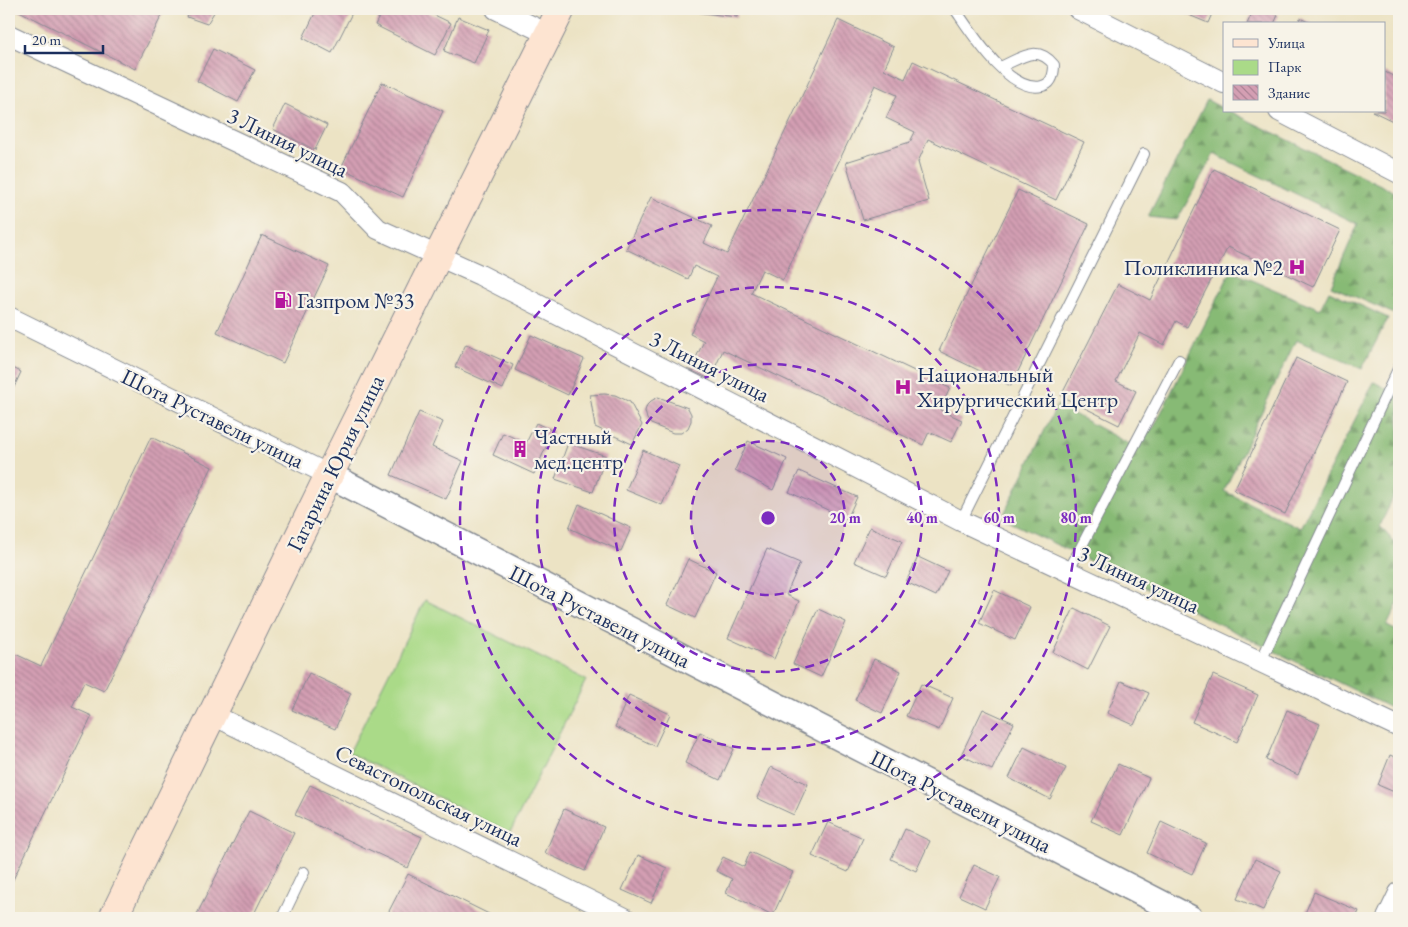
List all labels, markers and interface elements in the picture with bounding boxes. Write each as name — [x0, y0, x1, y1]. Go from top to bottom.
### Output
scale bar — [25, 22, 102, 54]
legend — [1223, 22, 1386, 112]
text: 20 m — [32, 30, 61, 49]
text: Улица — [1267, 33, 1305, 52]
text: Парк — [1268, 57, 1301, 76]
text: Здание — [1268, 83, 1310, 102]
street label: 3 Линия улица — [223, 101, 353, 184]
place label: Поликлиника №2 — [1123, 253, 1283, 282]
hospital icon: Поликлиника №2 — [1287, 257, 1307, 277]
place label: Газпром №33 — [297, 286, 414, 315]
fuel station icon: Газпром №33 — [273, 290, 293, 310]
street label: 3 Линия улица — [645, 324, 775, 409]
place label: Национальный Хирургический Центр — [916, 360, 1118, 414]
street label: Шота Руставели улица — [117, 362, 309, 475]
street label: Гагарина Юрия улица — [280, 370, 391, 556]
hospital icon: Национальный Хирургический Центр — [893, 377, 913, 397]
place label: Частный мед.центр — [534, 422, 623, 476]
building icon: Частный мед.центр — [510, 439, 530, 459]
text: 20 m — [829, 508, 861, 527]
text: 40 m — [906, 508, 938, 527]
text: 60 m — [983, 508, 1015, 527]
text: 80 m — [1060, 508, 1092, 527]
centre of rings — [759, 509, 777, 527]
street label: 3 Линия улица — [1073, 539, 1204, 620]
street label: Шота Руставели улица — [504, 558, 696, 675]
street label: Севастопольская улица — [330, 737, 528, 854]
street label: Шота Руставели улица — [865, 743, 1057, 860]

